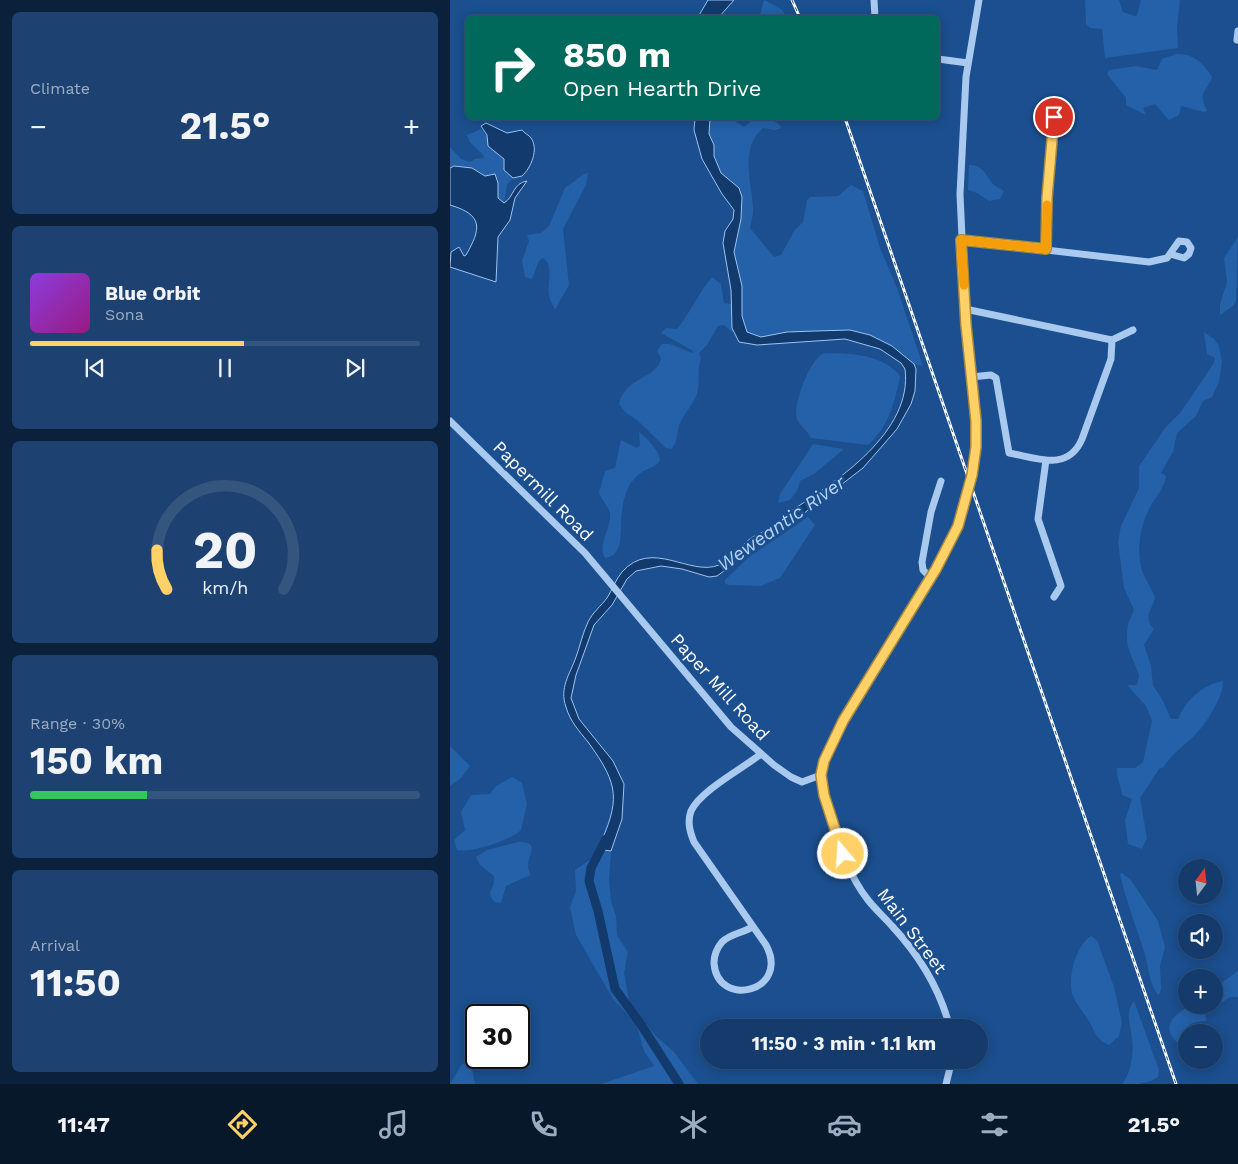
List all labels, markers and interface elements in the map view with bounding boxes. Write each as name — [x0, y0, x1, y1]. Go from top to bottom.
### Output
text: 850 m — [563, 34, 671, 76]
icon: right — [480, 35, 545, 100]
text: Open Hearth Drive — [563, 76, 761, 101]
text: Climate — [30, 79, 90, 98]
pin — [1033, 96, 1075, 138]
icon: arrive — [1040, 103, 1068, 131]
text: 21.5° — [179, 104, 271, 148]
text: − — [30, 110, 47, 143]
text: + — [403, 110, 420, 143]
text: Blue Orbit — [105, 282, 200, 305]
text: Sona — [105, 305, 144, 324]
icon: previous — [81, 354, 109, 382]
icon: pause — [211, 354, 239, 382]
icon: next — [341, 354, 369, 382]
street label: Papermill Road — [489, 436, 598, 545]
water label: Weweantic River — [713, 470, 850, 576]
text: 20 — [193, 520, 257, 581]
text: km/h — [202, 577, 248, 598]
street label: Paper Mill Road — [667, 629, 774, 744]
text: Range · 30% — [30, 714, 125, 733]
text: 150 km — [30, 739, 163, 783]
position arrow — [816, 827, 868, 879]
north arrow — [1178, 859, 1222, 904]
map controls — [1178, 859, 1223, 1069]
street label: Main Street — [873, 884, 952, 978]
button: sound — [1178, 914, 1223, 959]
text: Arrival — [30, 936, 80, 955]
text: 11:50 — [30, 961, 121, 1005]
button: + — [1178, 969, 1223, 1014]
speed limit sign: 30 — [465, 1004, 530, 1069]
button: − — [1178, 1024, 1223, 1069]
text: 11:50 · 3 min · 1.1 km — [752, 1032, 936, 1055]
icon: directions — [225, 1107, 260, 1142]
icon: music — [376, 1107, 411, 1142]
icon: phone — [526, 1107, 561, 1142]
icon: climate — [676, 1107, 711, 1142]
icon: car — [827, 1107, 862, 1142]
icon: filters — [977, 1107, 1012, 1142]
text: 11:47 — [58, 1112, 110, 1137]
text: 21.5° — [1128, 1112, 1180, 1137]

